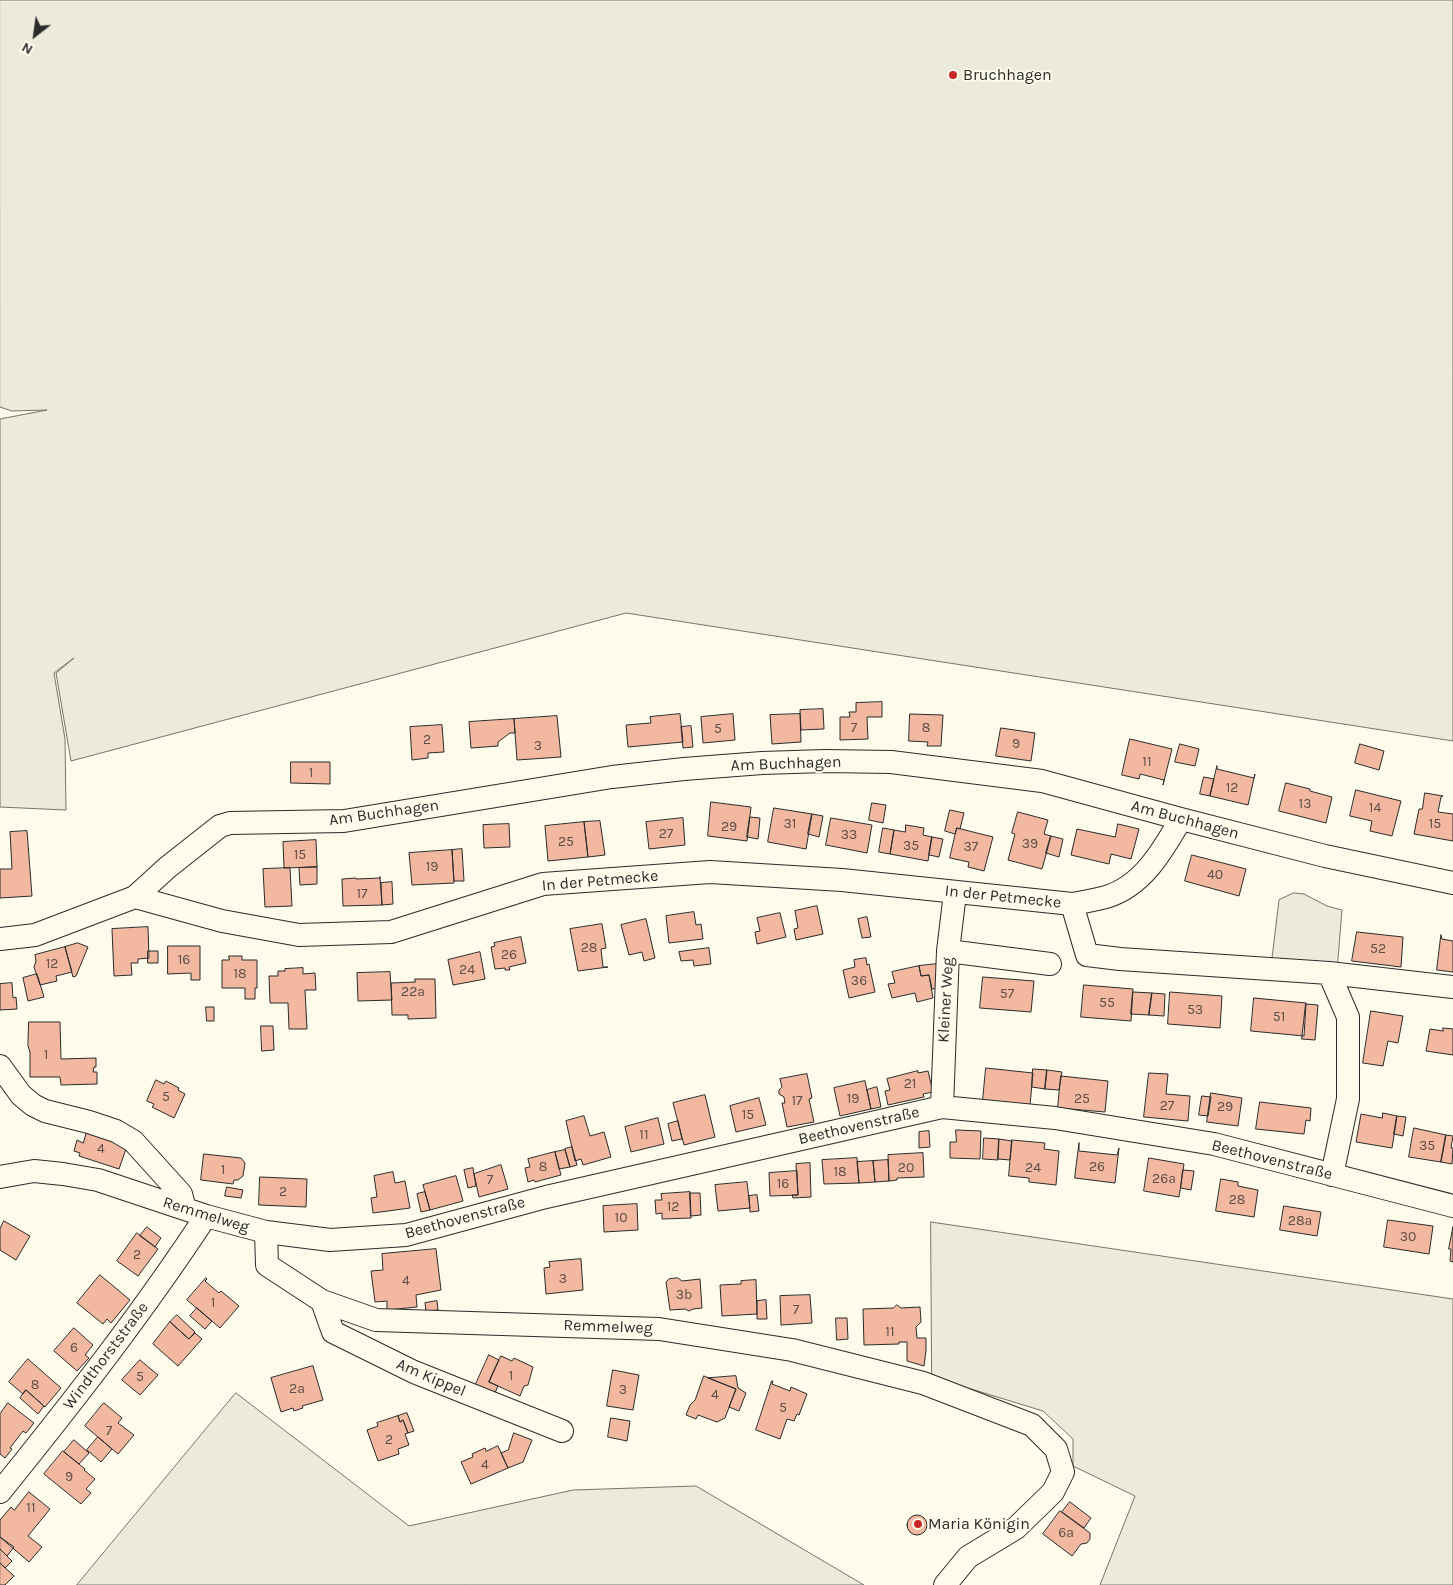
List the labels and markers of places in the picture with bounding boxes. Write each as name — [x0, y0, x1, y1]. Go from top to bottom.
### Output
place label: Bruchhagen — [963, 65, 1052, 85]
marker: Bruchhagen — [947, 69, 959, 81]
place label: Maria Königin — [928, 1514, 1030, 1534]
marker: Maria Königin — [912, 1518, 924, 1530]

